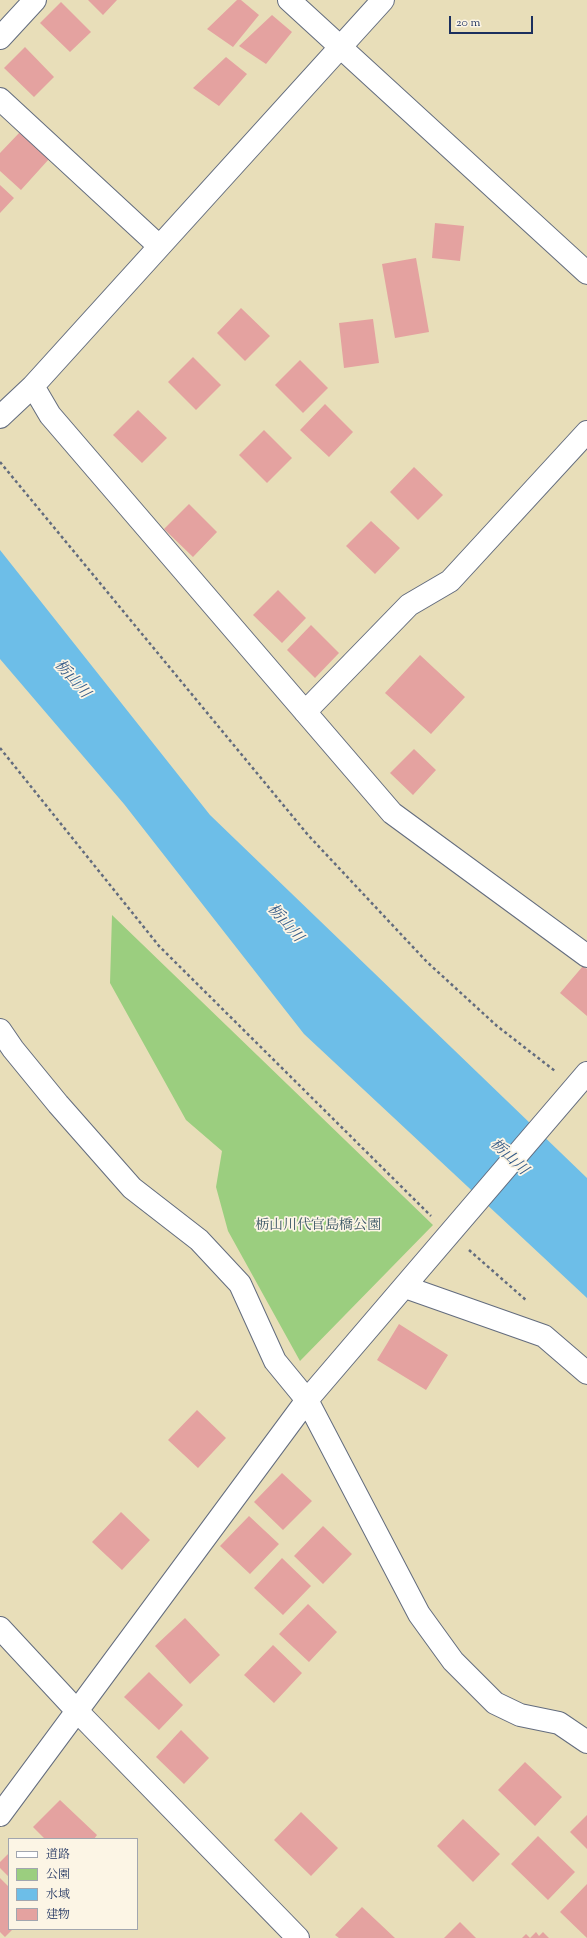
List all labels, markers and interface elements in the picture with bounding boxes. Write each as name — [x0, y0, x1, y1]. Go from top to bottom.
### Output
scale bar — [451, 8, 535, 34]
text: 20 m — [456, 14, 480, 32]
water label: 栃山川 — [49, 657, 93, 703]
water label: 栃山川 — [262, 901, 306, 947]
water label: 栃山川 — [485, 1136, 531, 1180]
park label: 栃山川代官島橋公園 — [255, 1219, 381, 1235]
legend — [8, 1838, 138, 1930]
text: 道路 — [46, 1846, 70, 1864]
text: 公園 — [46, 1866, 70, 1884]
text: 水域 — [46, 1886, 70, 1904]
text: 建物 — [46, 1906, 70, 1924]

